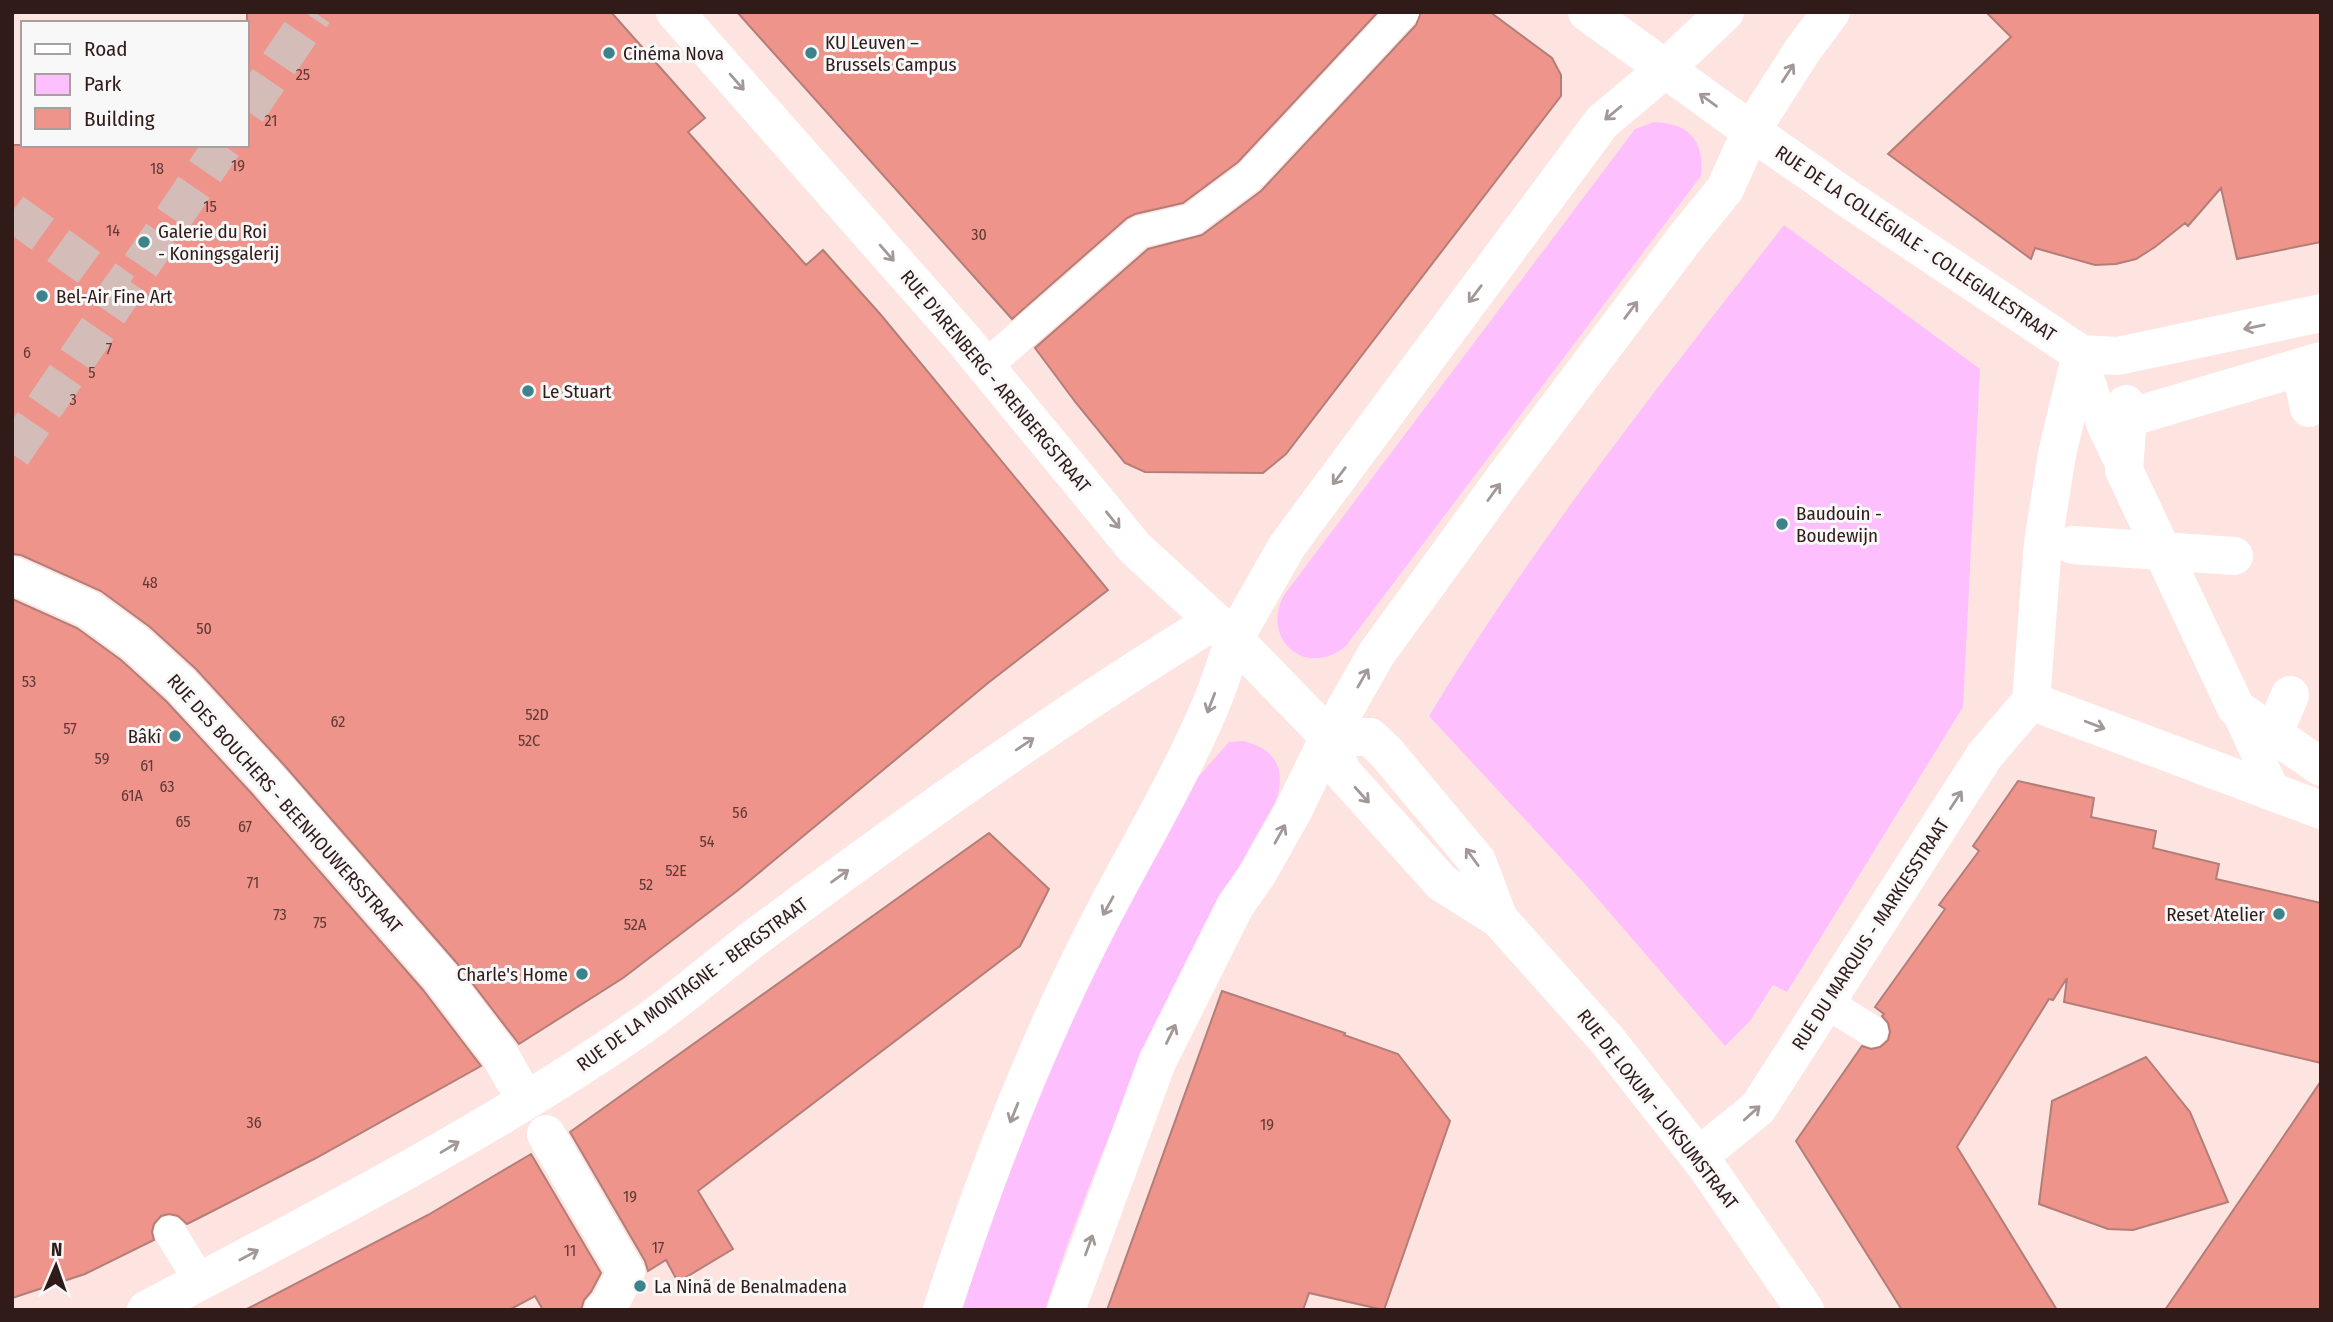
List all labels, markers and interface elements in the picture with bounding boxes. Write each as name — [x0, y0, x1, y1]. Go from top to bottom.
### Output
legend — [21, 21, 248, 147]
place label: KU Leuven – Brussels Campus — [825, 31, 957, 76]
text: Road — [84, 36, 128, 62]
place label: Cinéma Nova — [623, 42, 724, 65]
marker: Cinéma Nova — [601, 45, 617, 61]
marker: KU Leuven – Brussels Campus — [803, 45, 819, 61]
one-way arrow — [1781, 64, 1795, 84]
house number: 25 — [296, 65, 310, 84]
text: Park — [84, 71, 122, 97]
one-way arrow — [729, 73, 745, 91]
one-way arrow — [1699, 93, 1718, 107]
one-way arrow — [1604, 105, 1622, 121]
text: Building — [84, 106, 155, 132]
house number: 21 — [265, 111, 277, 130]
street label: RUE DE LA COLLÉGIALE - COLLEGIALESTRAAT — [1771, 141, 2061, 346]
house number: 19 — [231, 156, 245, 175]
house number: 18 — [150, 159, 164, 178]
house number: 15 — [203, 197, 217, 216]
place label: Galerie du Roi - Koningsgalerij — [158, 220, 279, 265]
house number: 14 — [106, 221, 120, 240]
house number: 30 — [971, 225, 987, 244]
marker: Galerie du Roi - Koningsgalerij — [136, 234, 152, 250]
one-way arrow — [879, 243, 895, 261]
street label: RUE D'ARENBERG - ARENBERGSTRAAT — [896, 265, 1096, 497]
one-way arrow — [1468, 284, 1483, 303]
place label: Bel-Air Fine Art — [56, 285, 173, 308]
marker: Bel-Air Fine Art — [34, 288, 50, 304]
one-way arrow — [1623, 301, 1638, 320]
one-way arrow — [2243, 320, 2266, 334]
house number: 7 — [106, 339, 113, 358]
house number: 6 — [23, 343, 31, 362]
house number: 5 — [88, 363, 96, 382]
place label: Le Stuart — [542, 380, 612, 403]
marker: Le Stuart — [520, 383, 536, 399]
house number: 3 — [69, 390, 77, 409]
one-way arrow — [1332, 467, 1347, 485]
one-way arrow — [1486, 483, 1501, 502]
place label: Baudouin - Boudewijn — [1796, 502, 1882, 547]
one-way arrow — [1105, 511, 1120, 529]
marker: Baudouin - Boudewijn — [1774, 516, 1790, 532]
house number: 48 — [142, 573, 158, 592]
house number: 50 — [196, 619, 212, 638]
one-way arrow — [1356, 668, 1370, 688]
street label: RUE DES BOUCHERS - BEENHOUWERSSTRAAT — [162, 669, 407, 938]
house number: 53 — [22, 672, 36, 691]
one-way arrow — [1204, 692, 1216, 714]
house number: 52D — [525, 705, 549, 724]
house number: 62 — [331, 712, 345, 731]
house number: 57 — [63, 719, 77, 738]
one-way arrow — [2083, 720, 2105, 732]
place label: Bâkî — [128, 725, 162, 748]
marker: Bâkî — [167, 728, 183, 744]
house number: 52C — [518, 731, 540, 750]
one-way arrow — [1015, 736, 1034, 751]
house number: 59 — [95, 749, 110, 768]
house number: 61 — [140, 756, 154, 775]
house number: 63 — [159, 777, 175, 796]
house number: 61A — [121, 786, 144, 805]
one-way arrow — [1354, 786, 1370, 804]
one-way arrow — [1949, 790, 1963, 810]
house number: 56 — [732, 803, 748, 822]
house number: 65 — [175, 812, 191, 831]
street label: RUE DU MARQUIS - MARKIESSTRAAT — [1787, 814, 1954, 1054]
house number: 67 — [238, 817, 253, 836]
one-way arrow — [1274, 824, 1287, 845]
house number: 54 — [699, 832, 715, 851]
one-way arrow — [1465, 847, 1480, 866]
house number: 52E — [665, 861, 687, 880]
one-way arrow — [830, 868, 849, 883]
house number: 71 — [247, 873, 259, 892]
house number: 52 — [639, 875, 653, 894]
street label: RUE DE LA MONTAGNE - BERGSTRAAT — [572, 893, 813, 1076]
one-way arrow — [1101, 895, 1114, 916]
place label: Reset Atelier — [2166, 903, 2265, 926]
house number: 73 — [273, 905, 287, 924]
marker: Reset Atelier — [2271, 906, 2287, 922]
house number: 75 — [313, 913, 327, 932]
house number: 52A — [624, 915, 647, 934]
place label: Charle's Home — [457, 963, 568, 986]
marker: Charle's Home — [574, 966, 590, 982]
street label: RUE DE LOXUM - LOKSUMSTRAAT — [1572, 1005, 1743, 1214]
one-way arrow — [1165, 1024, 1178, 1045]
one-way arrow — [1007, 1102, 1020, 1124]
one-way arrow — [1743, 1105, 1761, 1121]
house number: 36 — [246, 1113, 262, 1132]
house number: 19 — [1260, 1115, 1274, 1134]
one-way arrow — [439, 1140, 459, 1154]
house number: 19 — [623, 1187, 637, 1206]
north arrow — [21, 1231, 91, 1301]
one-way arrow — [1084, 1235, 1096, 1257]
text: N — [50, 1238, 63, 1261]
house number: 17 — [652, 1238, 665, 1257]
house number: 11 — [564, 1241, 576, 1260]
one-way arrow — [239, 1248, 259, 1262]
place label: La Ninã de Benalmadena — [654, 1275, 847, 1298]
marker: La Ninã de Benalmadena — [632, 1278, 648, 1294]

